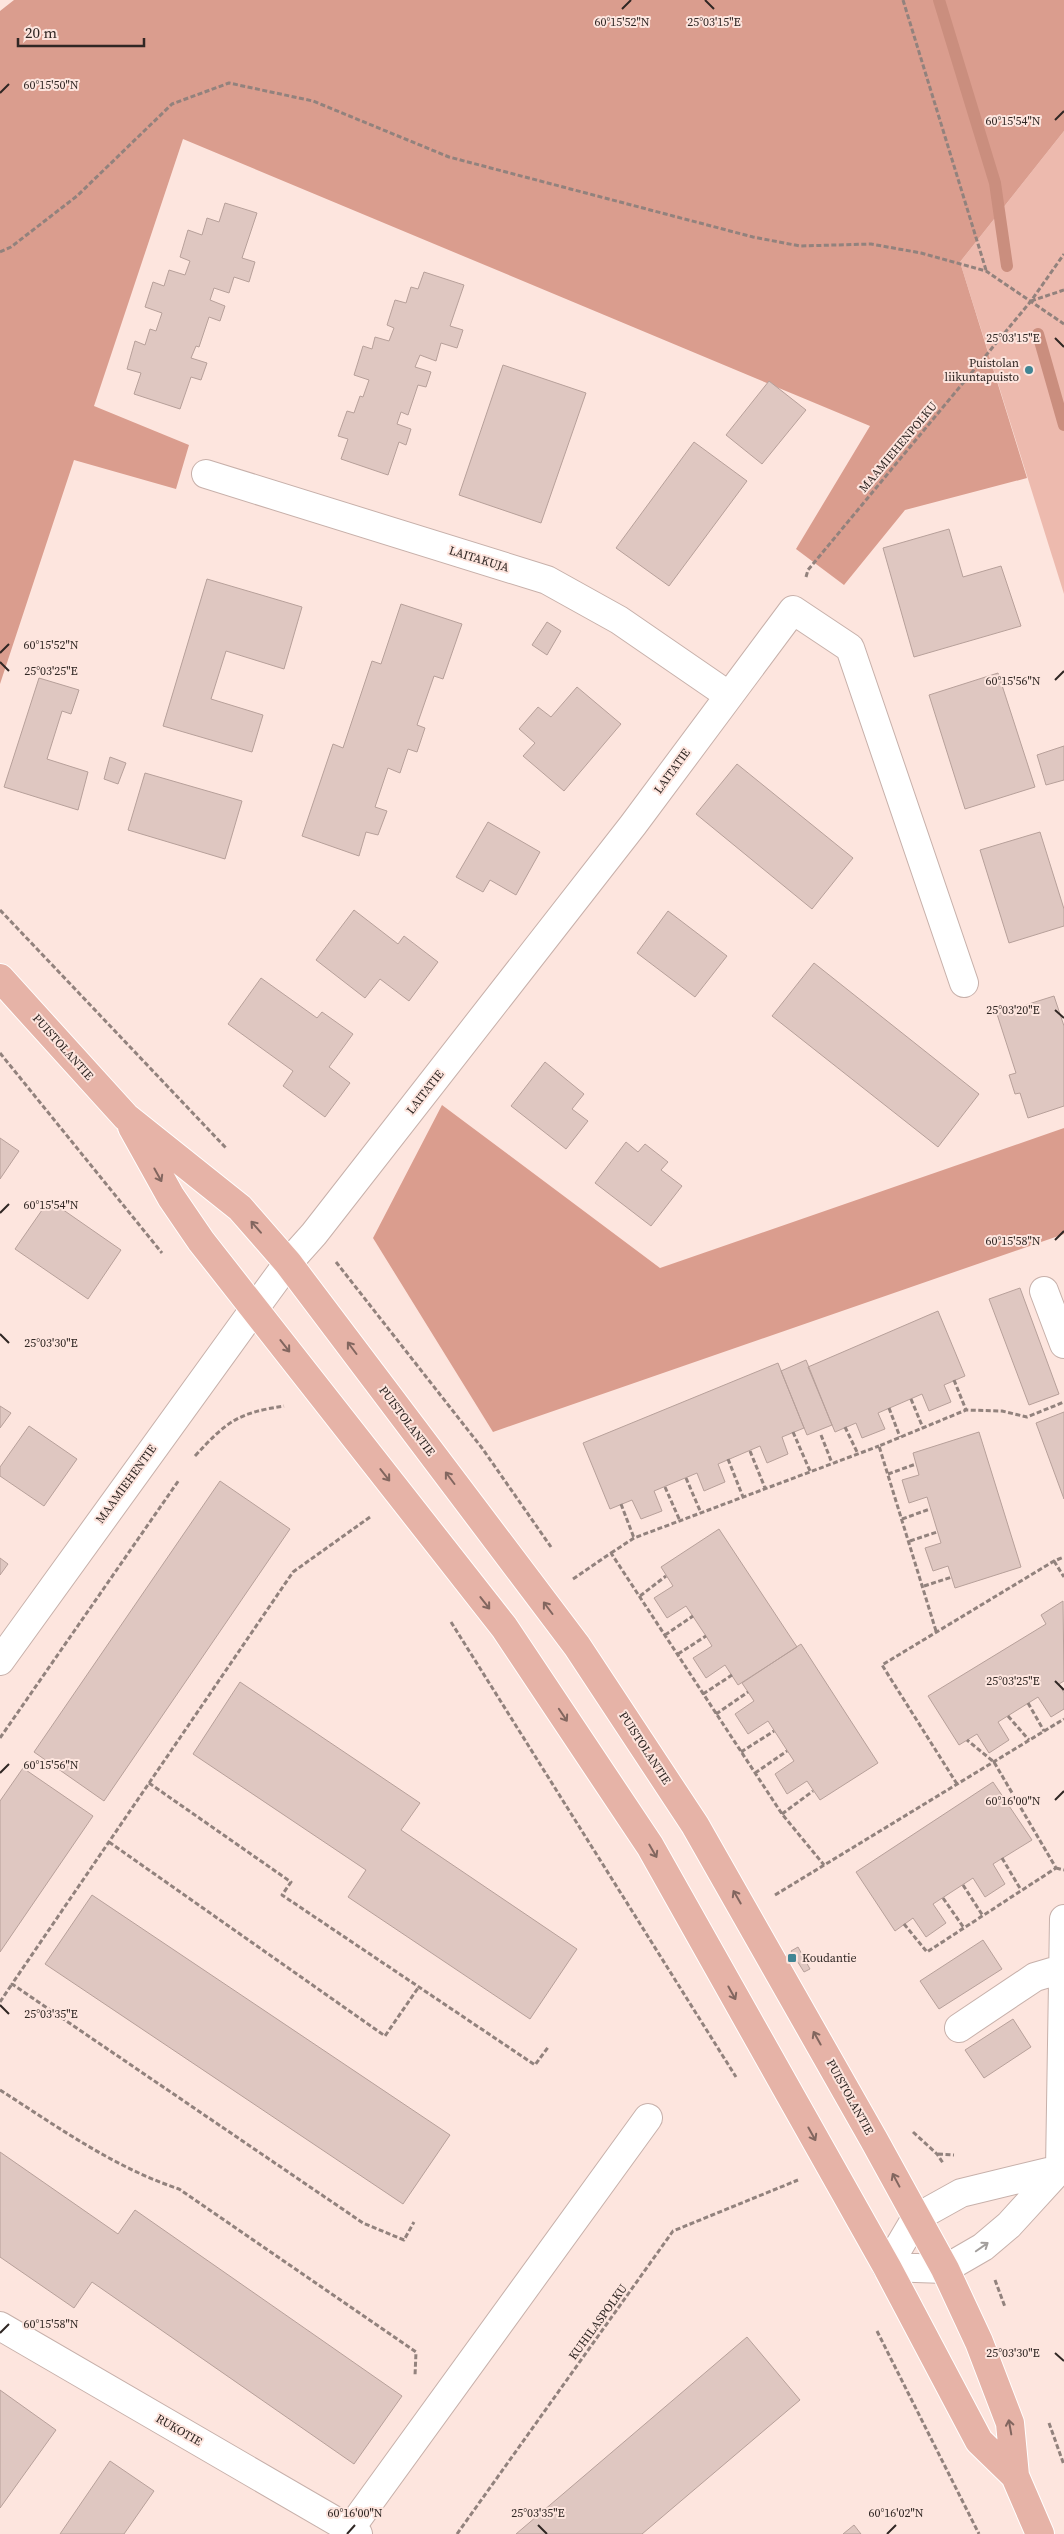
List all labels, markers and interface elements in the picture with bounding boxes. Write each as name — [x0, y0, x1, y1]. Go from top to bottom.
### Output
text: 60°15'52"N — [594, 14, 650, 30]
text: 25°03'15"E — [687, 14, 741, 30]
scale bar — [18, 15, 144, 47]
text: 20 m — [25, 22, 57, 43]
text: 60°15'50"N — [23, 77, 79, 93]
text: 60°15'54"N — [985, 113, 1041, 129]
text: 25°03'15"E — [986, 330, 1040, 346]
place label: Puistolan liikuntapuisto — [945, 355, 1019, 385]
marker: Puistolan liikuntapuisto — [1023, 364, 1035, 376]
street label: MAAMIEHENPOLKU — [855, 398, 941, 496]
street label: LAITAKUJA — [447, 542, 511, 576]
text: 60°15'52"N — [23, 637, 79, 653]
text: 25°03'25"E — [24, 663, 78, 679]
text: 60°15'56"N — [985, 673, 1041, 689]
street label: LAITATIE — [650, 745, 694, 797]
text: 25°03'20"E — [986, 1002, 1040, 1018]
street label: PUISTOLANTIE — [29, 1010, 97, 1084]
street label: LAITATIE — [403, 1067, 447, 1117]
one-way arrow — [154, 1167, 164, 1181]
text: 60°15'54"N — [23, 1197, 79, 1213]
one-way arrow — [250, 1220, 262, 1233]
text: 60°15'58"N — [985, 1233, 1041, 1249]
text: 25°03'30"E — [24, 1335, 78, 1351]
one-way arrow — [279, 1340, 290, 1353]
one-way arrow — [347, 1341, 357, 1355]
street label: PUISTOLANTIE — [375, 1383, 439, 1459]
street label: MAAMIEHENTIE — [92, 1441, 160, 1527]
one-way arrow — [379, 1468, 390, 1481]
one-way arrow — [445, 1471, 455, 1485]
one-way arrow — [480, 1596, 490, 1610]
one-way arrow — [543, 1601, 553, 1615]
text: 25°03'25"E — [986, 1673, 1040, 1689]
one-way arrow — [558, 1708, 568, 1722]
street label: PUISTOLANTIE — [615, 1708, 675, 1788]
text: 60°15'56"N — [23, 1757, 79, 1773]
text: 60°16'00"N — [985, 1793, 1041, 1809]
one-way arrow — [648, 1843, 658, 1858]
one-way arrow — [731, 1890, 741, 1904]
place label: Koudantie — [802, 1950, 857, 1966]
marker: Koudantie — [786, 1952, 798, 1964]
one-way arrow — [728, 1985, 738, 1999]
text: 25°03'35"E — [24, 2006, 78, 2022]
one-way arrow — [812, 2031, 821, 2046]
street label: PUISTOLANTIE — [823, 2056, 877, 2138]
one-way arrow — [807, 2127, 817, 2142]
one-way arrow — [891, 2173, 900, 2188]
one-way arrow — [975, 2242, 989, 2252]
street label: KUHILASPOLKU — [565, 2281, 631, 2363]
text: 60°15'58"N — [23, 2316, 79, 2332]
text: 25°03'30"E — [986, 2345, 1040, 2361]
street label: RUKOTIE — [153, 2410, 205, 2450]
one-way arrow — [1004, 2420, 1014, 2436]
text: 60°16'00"N — [327, 2505, 383, 2521]
text: 25°03'35"E — [511, 2505, 565, 2521]
text: 60°16'02"N — [868, 2505, 924, 2521]

